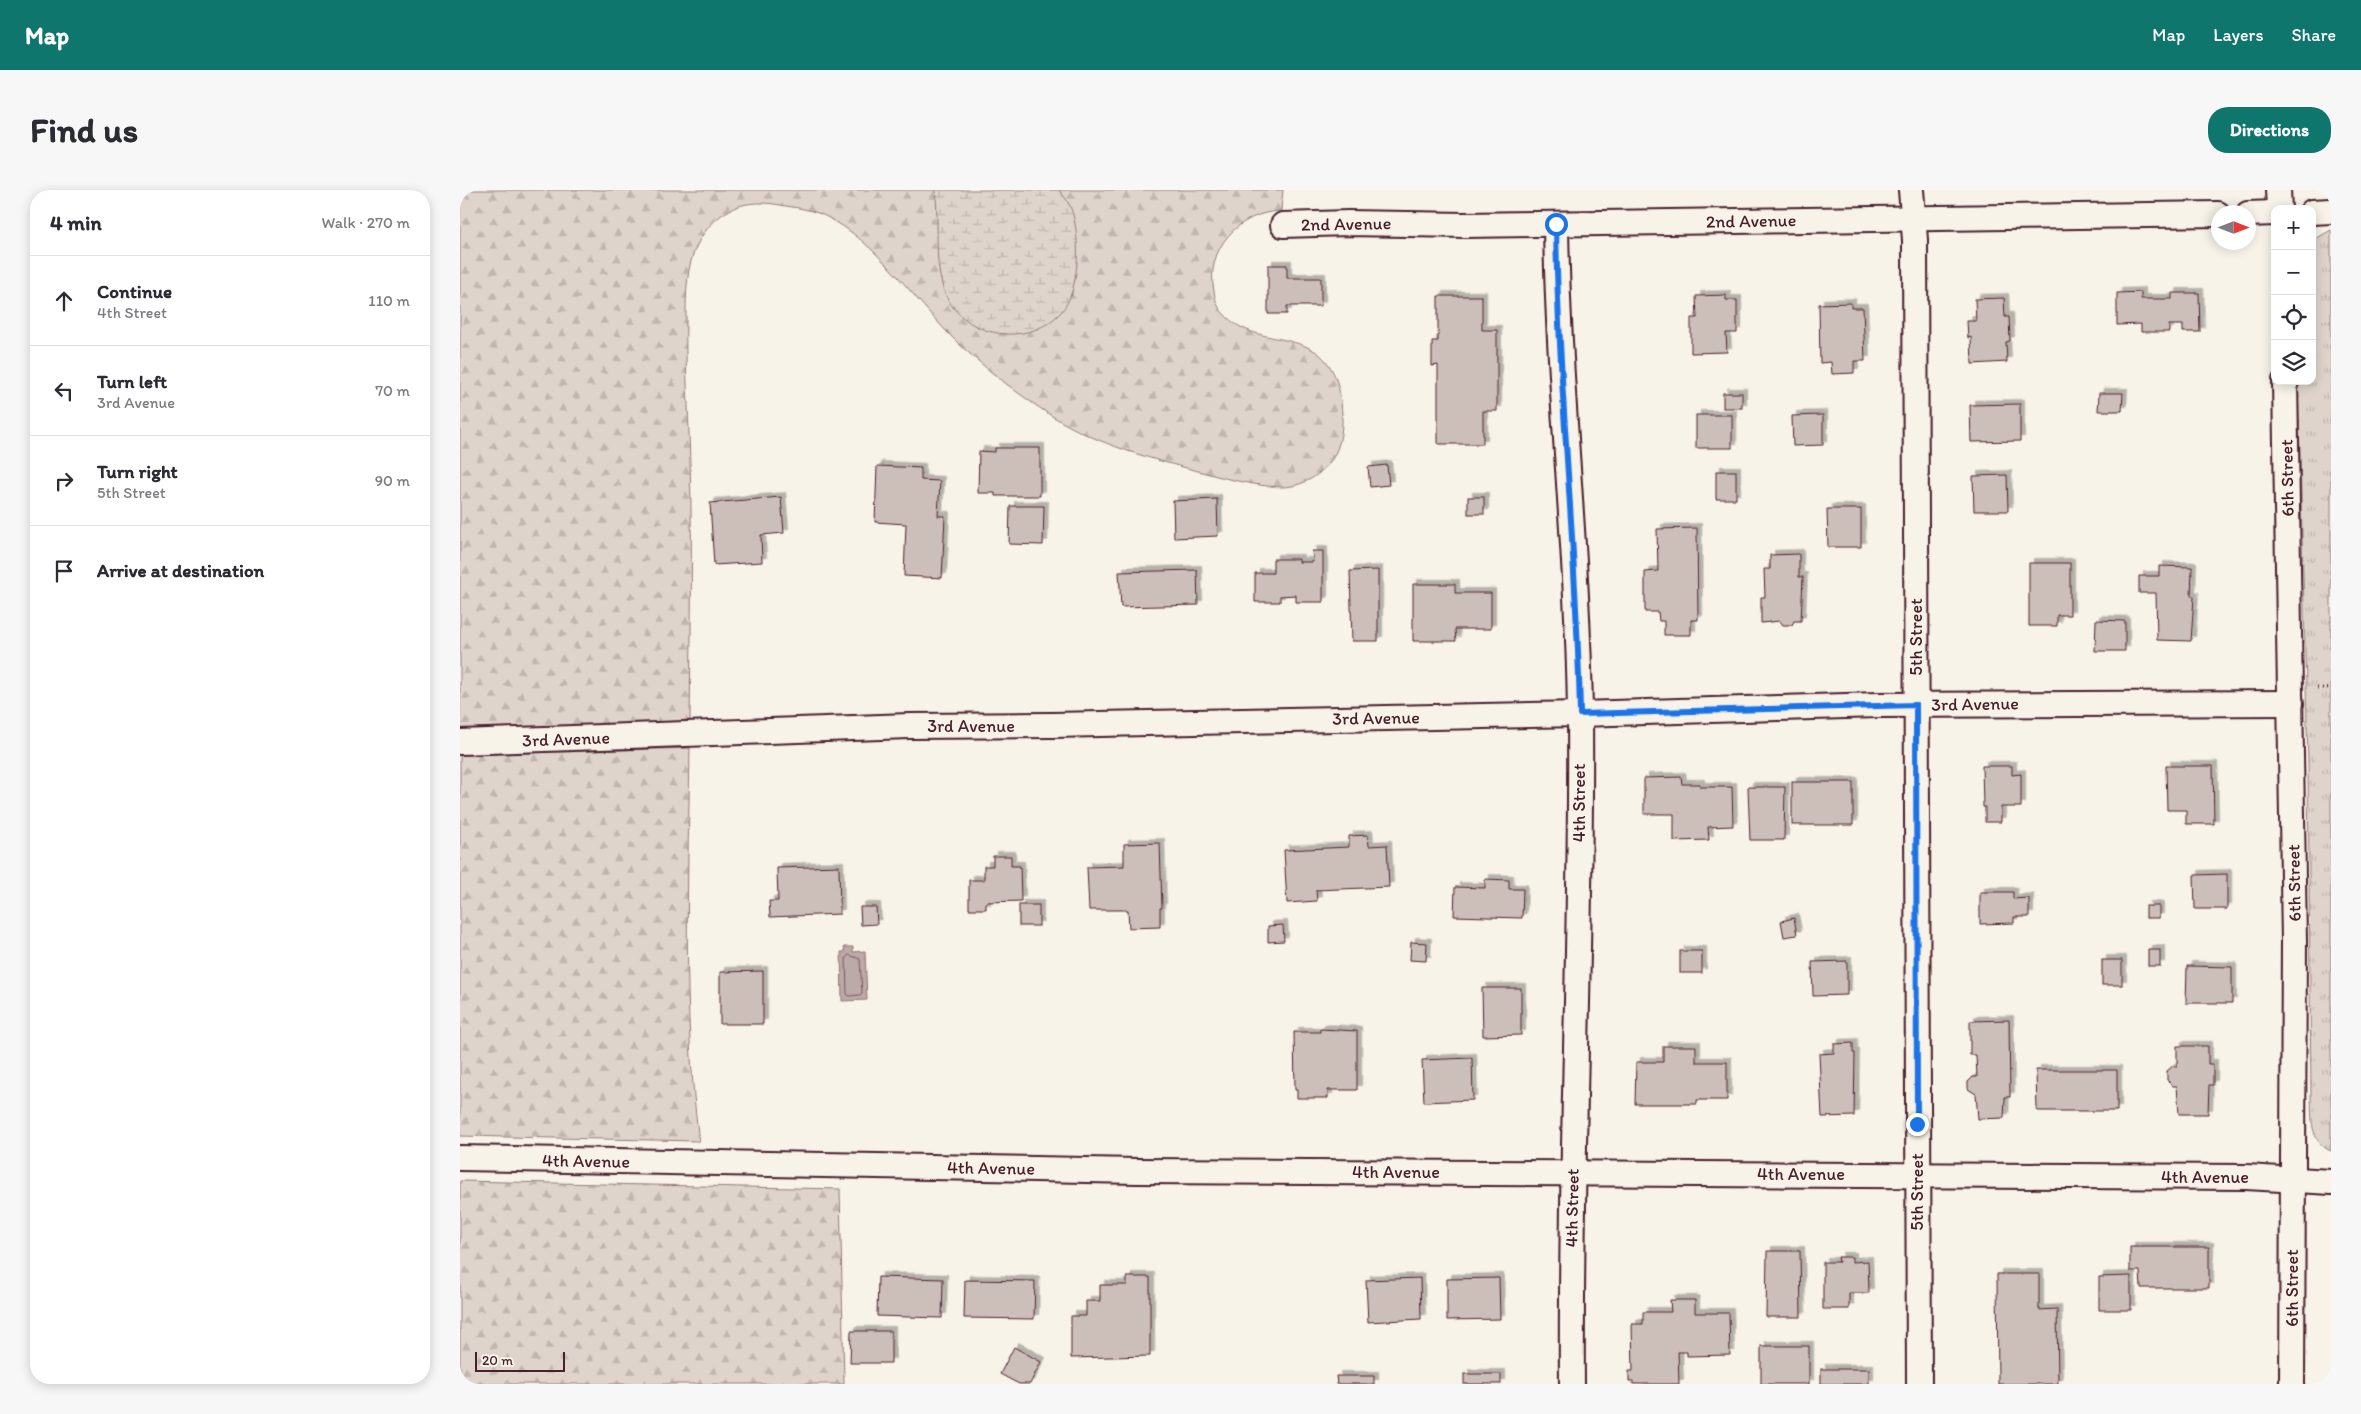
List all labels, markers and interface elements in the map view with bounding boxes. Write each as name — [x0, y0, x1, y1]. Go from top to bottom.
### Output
text: Map — [25, 21, 69, 50]
text: Map — [2152, 24, 2185, 46]
text: Layers — [2213, 24, 2263, 46]
text: Share — [2291, 24, 2336, 46]
button: Directions — [2208, 107, 2331, 153]
text: Find us — [30, 109, 138, 151]
north arrow — [2211, 205, 2256, 250]
map controls — [2271, 205, 2316, 385]
button: + — [2271, 205, 2316, 250]
street label: 2nd Avenue — [1706, 209, 1796, 233]
text: 4 min — [50, 210, 102, 235]
street label: 2nd Avenue — [1301, 212, 1391, 236]
text: Walk · 270 m — [322, 213, 410, 232]
route start — [1545, 213, 1568, 236]
button: − — [2271, 250, 2316, 295]
text: Continue — [97, 280, 172, 303]
icon: ahead — [50, 287, 78, 315]
text: 110 m — [368, 291, 410, 310]
button: locate — [2271, 295, 2316, 340]
text: 4th Street — [97, 303, 167, 322]
button: layers — [2271, 340, 2316, 385]
text: Turn left — [97, 370, 167, 393]
icon: left — [50, 377, 78, 405]
text: 70 m — [375, 381, 410, 400]
text: 3rd Avenue — [97, 393, 175, 412]
street label: 6th Street — [2275, 439, 2299, 517]
text: Turn right — [97, 460, 178, 483]
icon: right — [50, 467, 78, 495]
text: 90 m — [375, 471, 410, 490]
text: 5th Street — [97, 483, 166, 502]
icon: arrive — [50, 557, 78, 585]
text: Arrive at destination — [97, 559, 264, 582]
street label: 5th Street — [1905, 598, 1927, 676]
street label: 3rd Avenue — [1931, 692, 2019, 716]
street label: 3rd Avenue — [1332, 706, 1420, 730]
street label: 3rd Avenue — [927, 715, 1015, 737]
street label: 3rd Avenue — [522, 726, 610, 752]
street label: 4th Street — [1568, 763, 1590, 842]
street label: 6th Street — [2282, 844, 2306, 922]
route end — [1906, 1113, 1929, 1136]
street label: 4th Avenue — [542, 1149, 630, 1173]
street label: 5th Street — [1906, 1153, 1928, 1231]
street label: 4th Avenue — [947, 1156, 1035, 1180]
street label: 4th Avenue — [1352, 1161, 1440, 1183]
street label: 4th Avenue — [1757, 1163, 1845, 1185]
street label: 4th Avenue — [2161, 1166, 2249, 1188]
street label: 4th Street — [1560, 1168, 1584, 1248]
street label: 6th Street — [2281, 1249, 2303, 1327]
scale bar — [475, 1349, 565, 1372]
text: 20 m — [482, 1352, 513, 1369]

